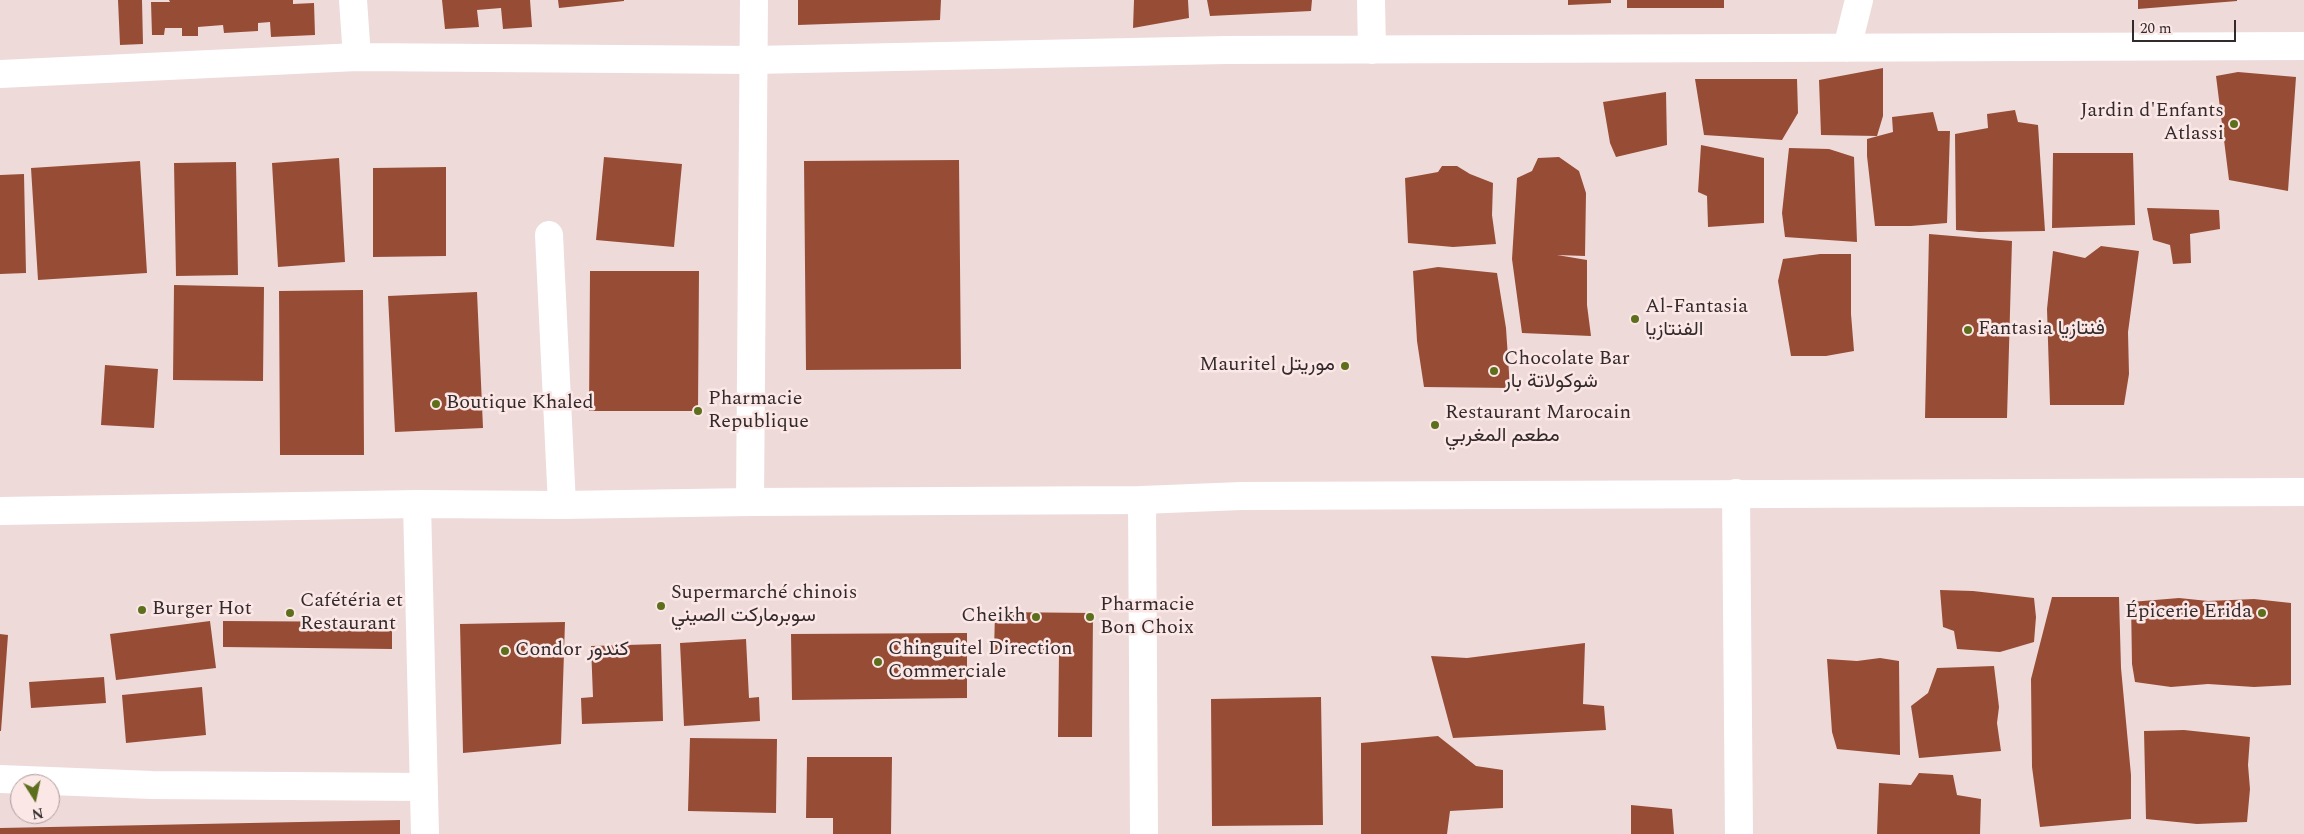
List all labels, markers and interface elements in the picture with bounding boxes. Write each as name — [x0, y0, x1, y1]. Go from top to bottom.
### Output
scale bar — [2134, 10, 2238, 42]
text: 20 m — [2140, 17, 2172, 40]
place label: Jardin d'Enfants Atlassi — [2080, 100, 2224, 147]
marker: Jardin d'Enfants Atlassi — [2228, 118, 2240, 130]
place label: Al-Fantasia الفنتازيا — [1645, 296, 1748, 343]
marker: Al-Fantasia الفنتازيا — [1629, 313, 1641, 325]
place label: Fantasia فنتازيا — [1978, 318, 2105, 342]
marker: Fantasia فنتازيا — [1962, 324, 1974, 336]
place label: Chocolate Bar شوكولاتة بار — [1504, 348, 1630, 395]
place label: Mauritel موريتل — [1199, 354, 1335, 378]
marker: Mauritel موريتل — [1339, 360, 1351, 372]
marker: Chocolate Bar شوكولاتة بار — [1488, 365, 1500, 377]
place label: Pharmacie Republique — [708, 388, 809, 435]
place label: Boutique Khaled — [446, 392, 594, 416]
marker: Boutique Khaled — [430, 398, 442, 410]
place label: Restaurant Marocain مطعم المغربي — [1445, 402, 1631, 449]
marker: Pharmacie Republique — [692, 405, 704, 417]
marker: Restaurant Marocain مطعم المغربي — [1429, 419, 1441, 431]
place label: Supermarché chinois سوبرماركت الصيني — [671, 582, 857, 629]
place label: Cafétéria et Restaurant — [300, 590, 403, 637]
place label: Pharmacie Bon Choix — [1100, 594, 1194, 641]
place label: Burger Hot — [152, 598, 252, 622]
marker: Supermarché chinois سوبرماركت الصيني — [655, 600, 667, 612]
place label: Épicerie Erida — [2125, 601, 2252, 625]
marker: Burger Hot — [136, 604, 148, 616]
place label: Cheikh — [961, 605, 1026, 629]
marker: Cafétéria et Restaurant — [284, 607, 296, 619]
marker: Épicerie Erida — [2256, 607, 2268, 619]
marker: Cheikh — [1030, 611, 1042, 623]
marker: Pharmacie Bon Choix — [1084, 611, 1096, 623]
place label: Chinguitel Direction Commerciale — [888, 638, 1073, 685]
place label: Condor كندور — [515, 639, 629, 663]
marker: Condor كندور — [499, 645, 511, 657]
marker: Chinguitel Direction Commerciale — [872, 656, 884, 668]
north arrow — [10, 774, 60, 824]
text: N — [30, 802, 45, 825]

